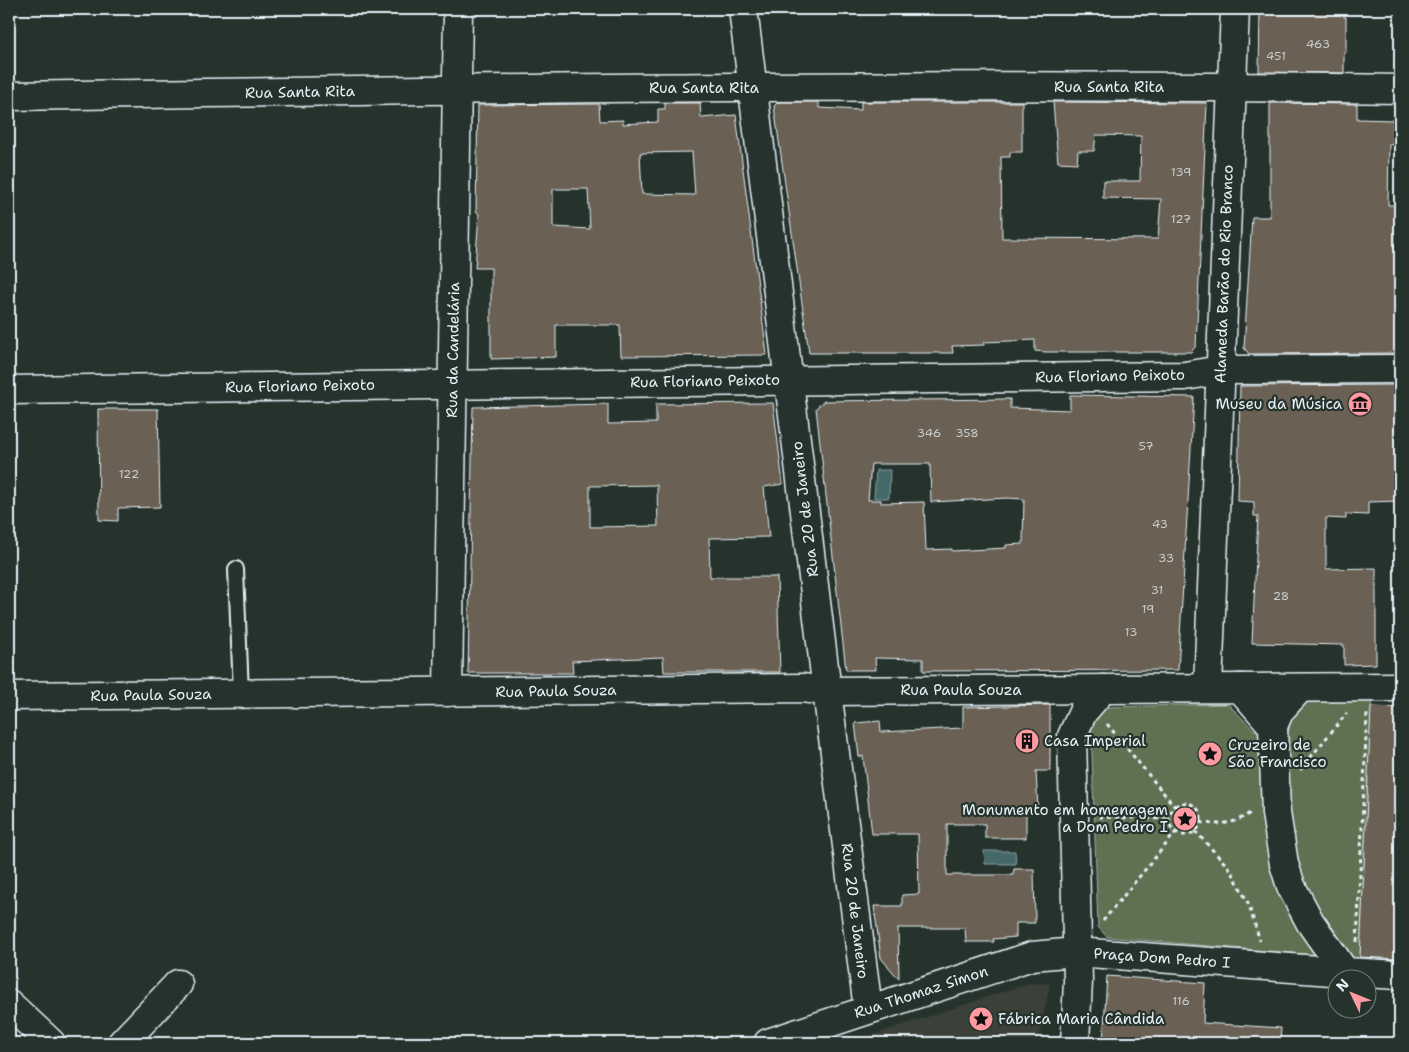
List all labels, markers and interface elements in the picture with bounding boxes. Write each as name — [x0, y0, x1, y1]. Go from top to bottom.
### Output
house number: 463 — [1306, 36, 1330, 52]
house number: 451 — [1266, 48, 1286, 64]
street label: Rua Santa Rita — [1054, 77, 1165, 97]
street label: Rua Santa Rita — [649, 78, 760, 98]
street label: Rua Santa Rita — [245, 81, 356, 103]
house number: 139 — [1171, 164, 1191, 180]
street label: Alameda Barão do Rio Branco — [1210, 164, 1238, 384]
house number: 127 — [1171, 211, 1191, 227]
street label: Rua da Candelária — [442, 281, 464, 418]
street label: Rua Floriano Peixoto — [1035, 365, 1185, 387]
street label: Rua Floriano Peixoto — [630, 370, 780, 392]
street label: Rua Floriano Peixoto — [225, 375, 375, 397]
museum icon: Museu da Música — [1347, 391, 1373, 417]
place label: Museu da Música — [1216, 394, 1343, 414]
house number: 346 — [917, 425, 941, 441]
house number: 358 — [955, 425, 979, 441]
house number: 57 — [1138, 438, 1154, 454]
street label: Rua 20 de Janeiro — [787, 440, 823, 578]
house number: 122 — [119, 466, 139, 482]
house number: 43 — [1152, 516, 1168, 532]
house number: 33 — [1158, 550, 1174, 566]
house number: 31 — [1151, 582, 1163, 598]
house number: 28 — [1273, 588, 1289, 604]
house number: 19 — [1142, 601, 1154, 617]
house number: 13 — [1125, 624, 1137, 640]
street label: Rua Paula Souza — [495, 680, 617, 702]
street label: Rua Paula Souza — [900, 680, 1022, 700]
street label: Rua Paula Souza — [90, 684, 212, 706]
building icon: Casa Imperial — [1014, 728, 1040, 754]
place label: Casa Imperial — [1044, 731, 1146, 751]
place label: Cruzeiro de São Francisco — [1228, 735, 1327, 772]
place icon: Cruzeiro de São Francisco — [1197, 741, 1223, 767]
place label: Monumento em homenagem a Dom Pedro I — [962, 800, 1168, 837]
place icon: Monumento em homenagem a Dom Pedro I — [1172, 806, 1198, 832]
street label: Rua 20 de Janeiro — [837, 842, 873, 980]
street label: Praça Dom Pedro I — [1093, 943, 1231, 973]
street label: Rua Thomaz Simon — [852, 961, 990, 1023]
north arrow — [1326, 970, 1376, 1020]
text: N — [1332, 975, 1353, 995]
house number: 116 — [1172, 993, 1190, 1009]
place icon: Fábrica Maria Cândida — [968, 1006, 994, 1032]
place label: Fábrica Maria Cândida — [998, 1009, 1165, 1029]

